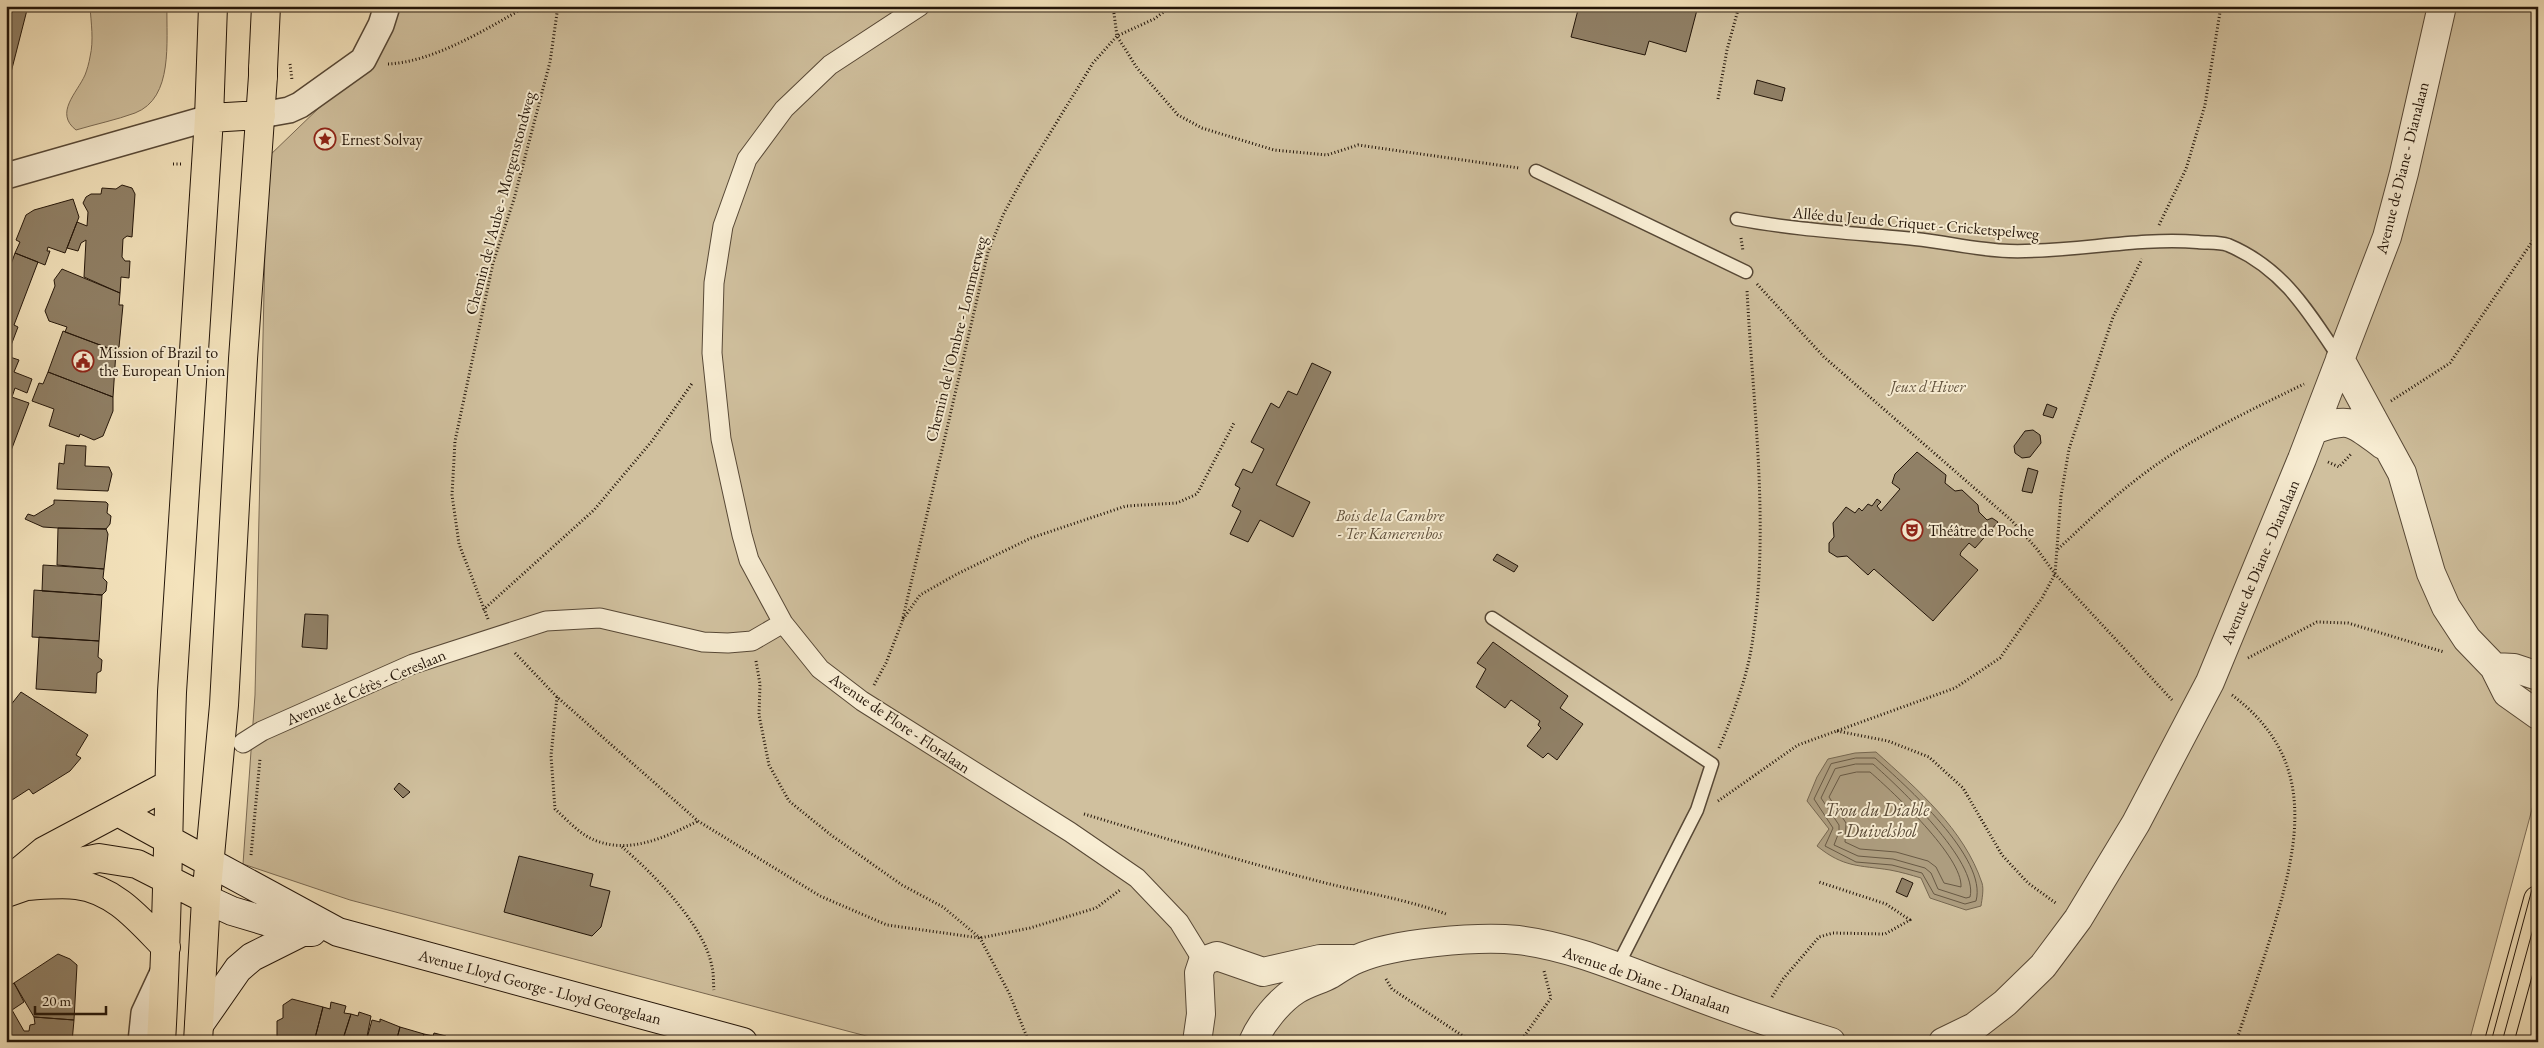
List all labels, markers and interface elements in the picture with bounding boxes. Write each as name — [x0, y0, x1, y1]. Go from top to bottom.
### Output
street label: Avenue de Diane - Dianalaan — [2370, 79, 2434, 257]
street label: Chemin de l'Aube - Morgenstondweg — [460, 88, 540, 317]
place icon: Ernest Solvay — [313, 127, 337, 151]
place label: Ernest Solvay — [341, 129, 423, 150]
street label: Allée du Jeu de Criquet - Cricketspelweg — [1791, 202, 2041, 244]
street label: Chemin de l'Ombre - Lommerweg — [920, 233, 992, 444]
place label: Mission of Brazil to the European Union — [99, 342, 226, 381]
public building icon: Mission of Brazil to the European Union — [71, 349, 95, 373]
park label: Jeux d'Hiver — [1888, 376, 1966, 397]
street label: Avenue de Diane - Dianalaan — [2215, 476, 2304, 648]
park label: Bois de la Cambre - Ter Kamerenbos — [1335, 505, 1445, 544]
theatre icon: Théâtre de Poche — [1900, 518, 1924, 542]
place label: Théâtre de Poche — [1928, 520, 2034, 541]
street label: Avenue de Cérès - Cereslaan — [282, 644, 449, 731]
street label: Avenue de Flore - Floralaan — [825, 667, 975, 778]
water label: Trou du Diable - Duivelshol — [1825, 798, 1930, 842]
street label: Avenue de Diane - Dianalaan — [1559, 941, 1734, 1019]
street label: Avenue Lloyd George - Lloyd Georgelaan — [415, 944, 664, 1030]
scale bar — [35, 983, 106, 1015]
text: 20 m — [42, 991, 71, 1010]

